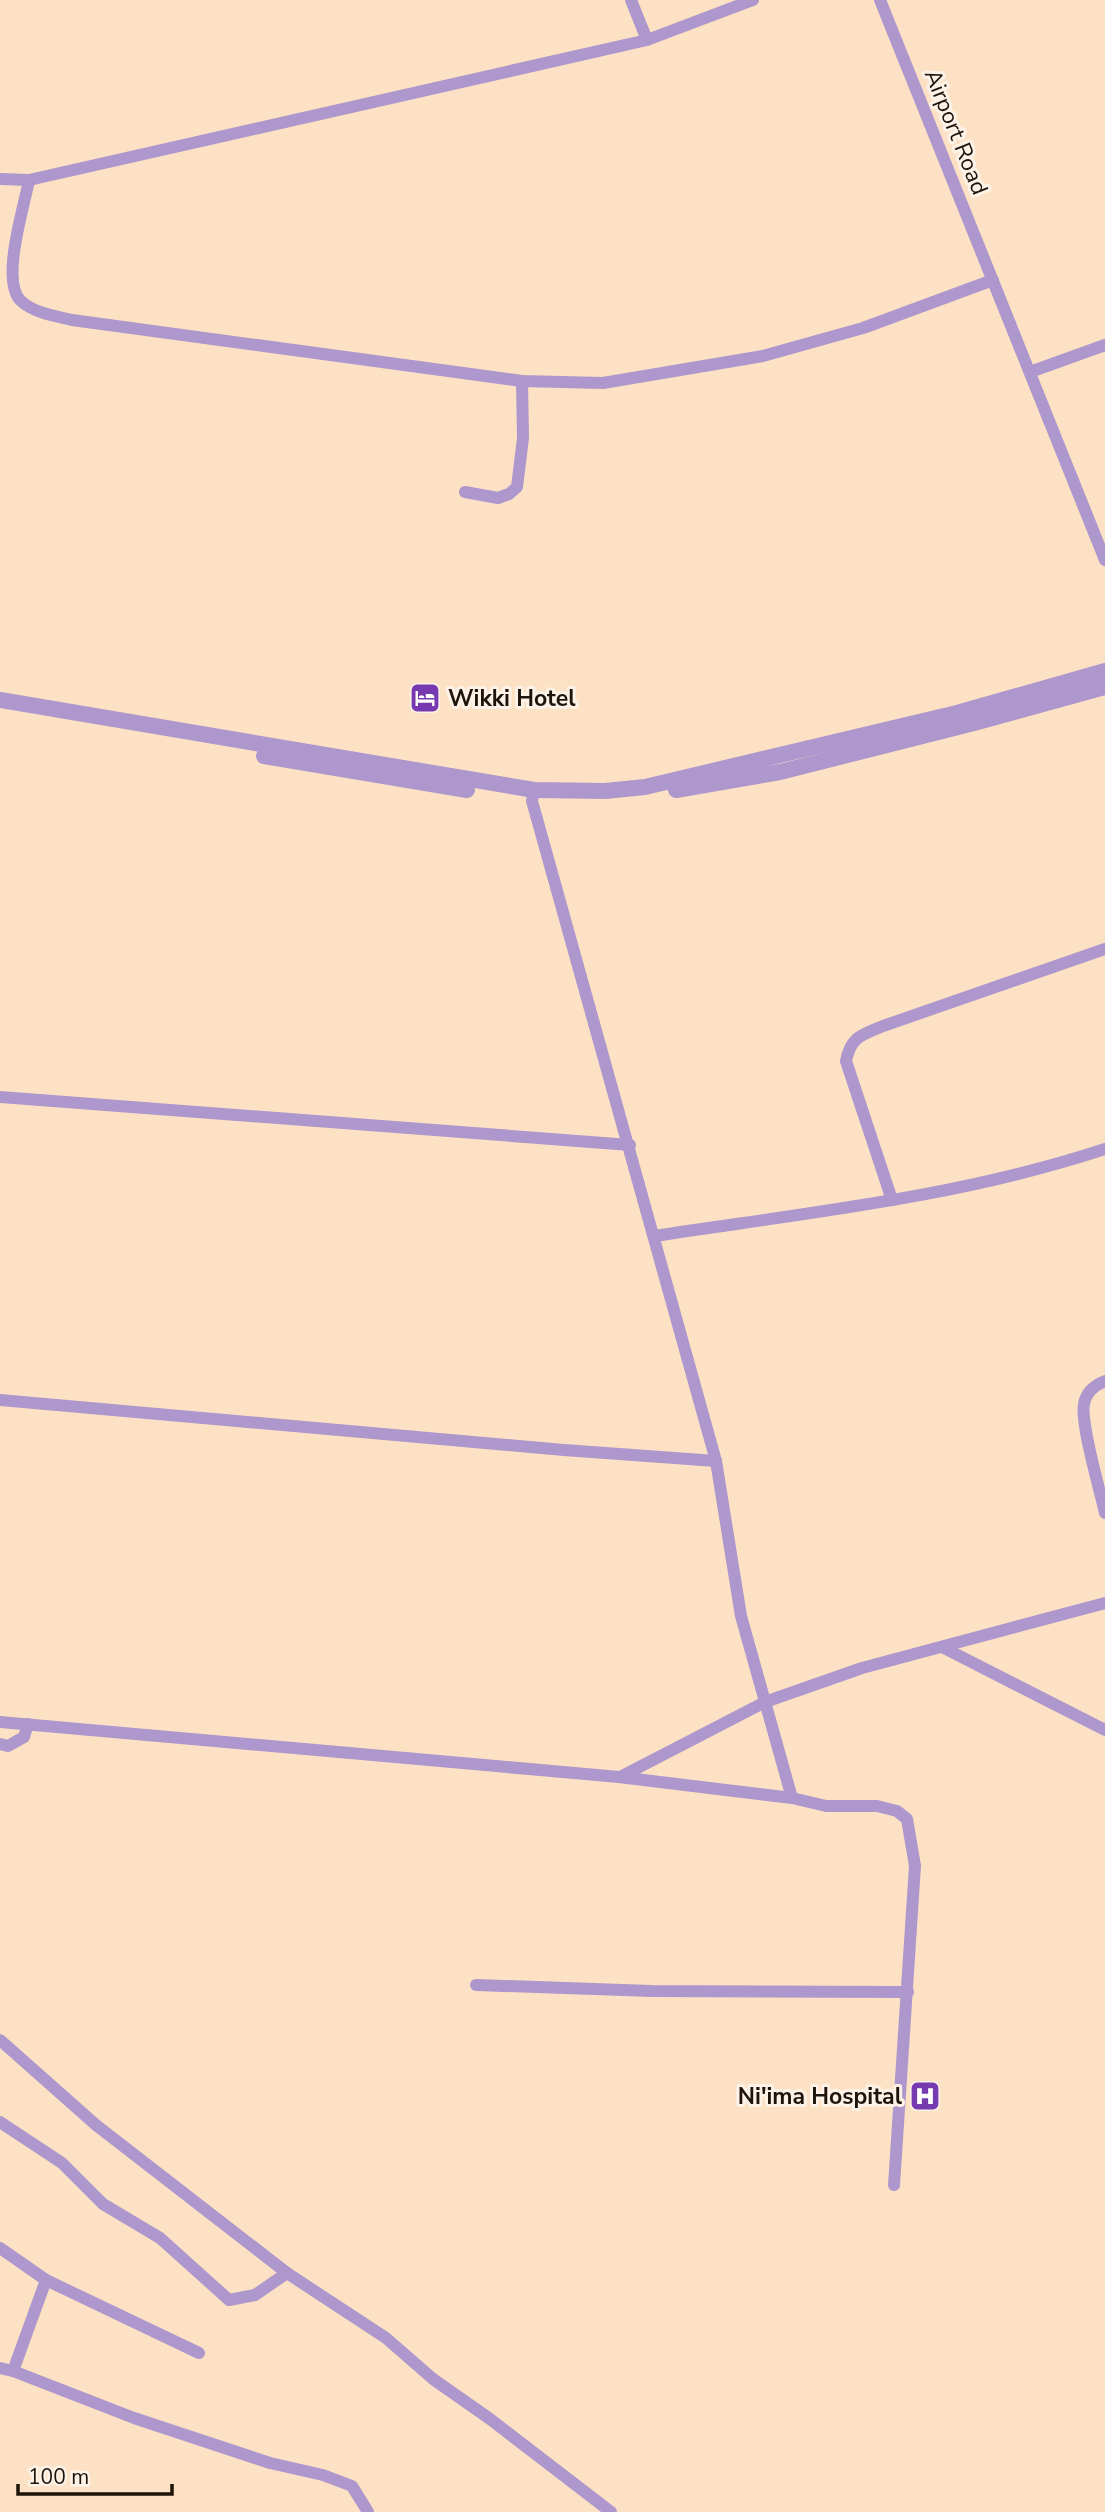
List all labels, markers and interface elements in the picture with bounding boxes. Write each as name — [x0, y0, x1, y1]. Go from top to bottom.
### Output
street label: Airport Road — [917, 65, 995, 199]
hotel icon: Wikki Hotel — [408, 681, 442, 715]
place label: Wikki Hotel — [448, 683, 576, 714]
hospital icon: Ni'ima Hospital — [908, 2079, 942, 2113]
place label: Ni'ima Hospital — [738, 2081, 903, 2112]
scale bar — [18, 2452, 172, 2496]
text: 100 m — [28, 2463, 89, 2491]

